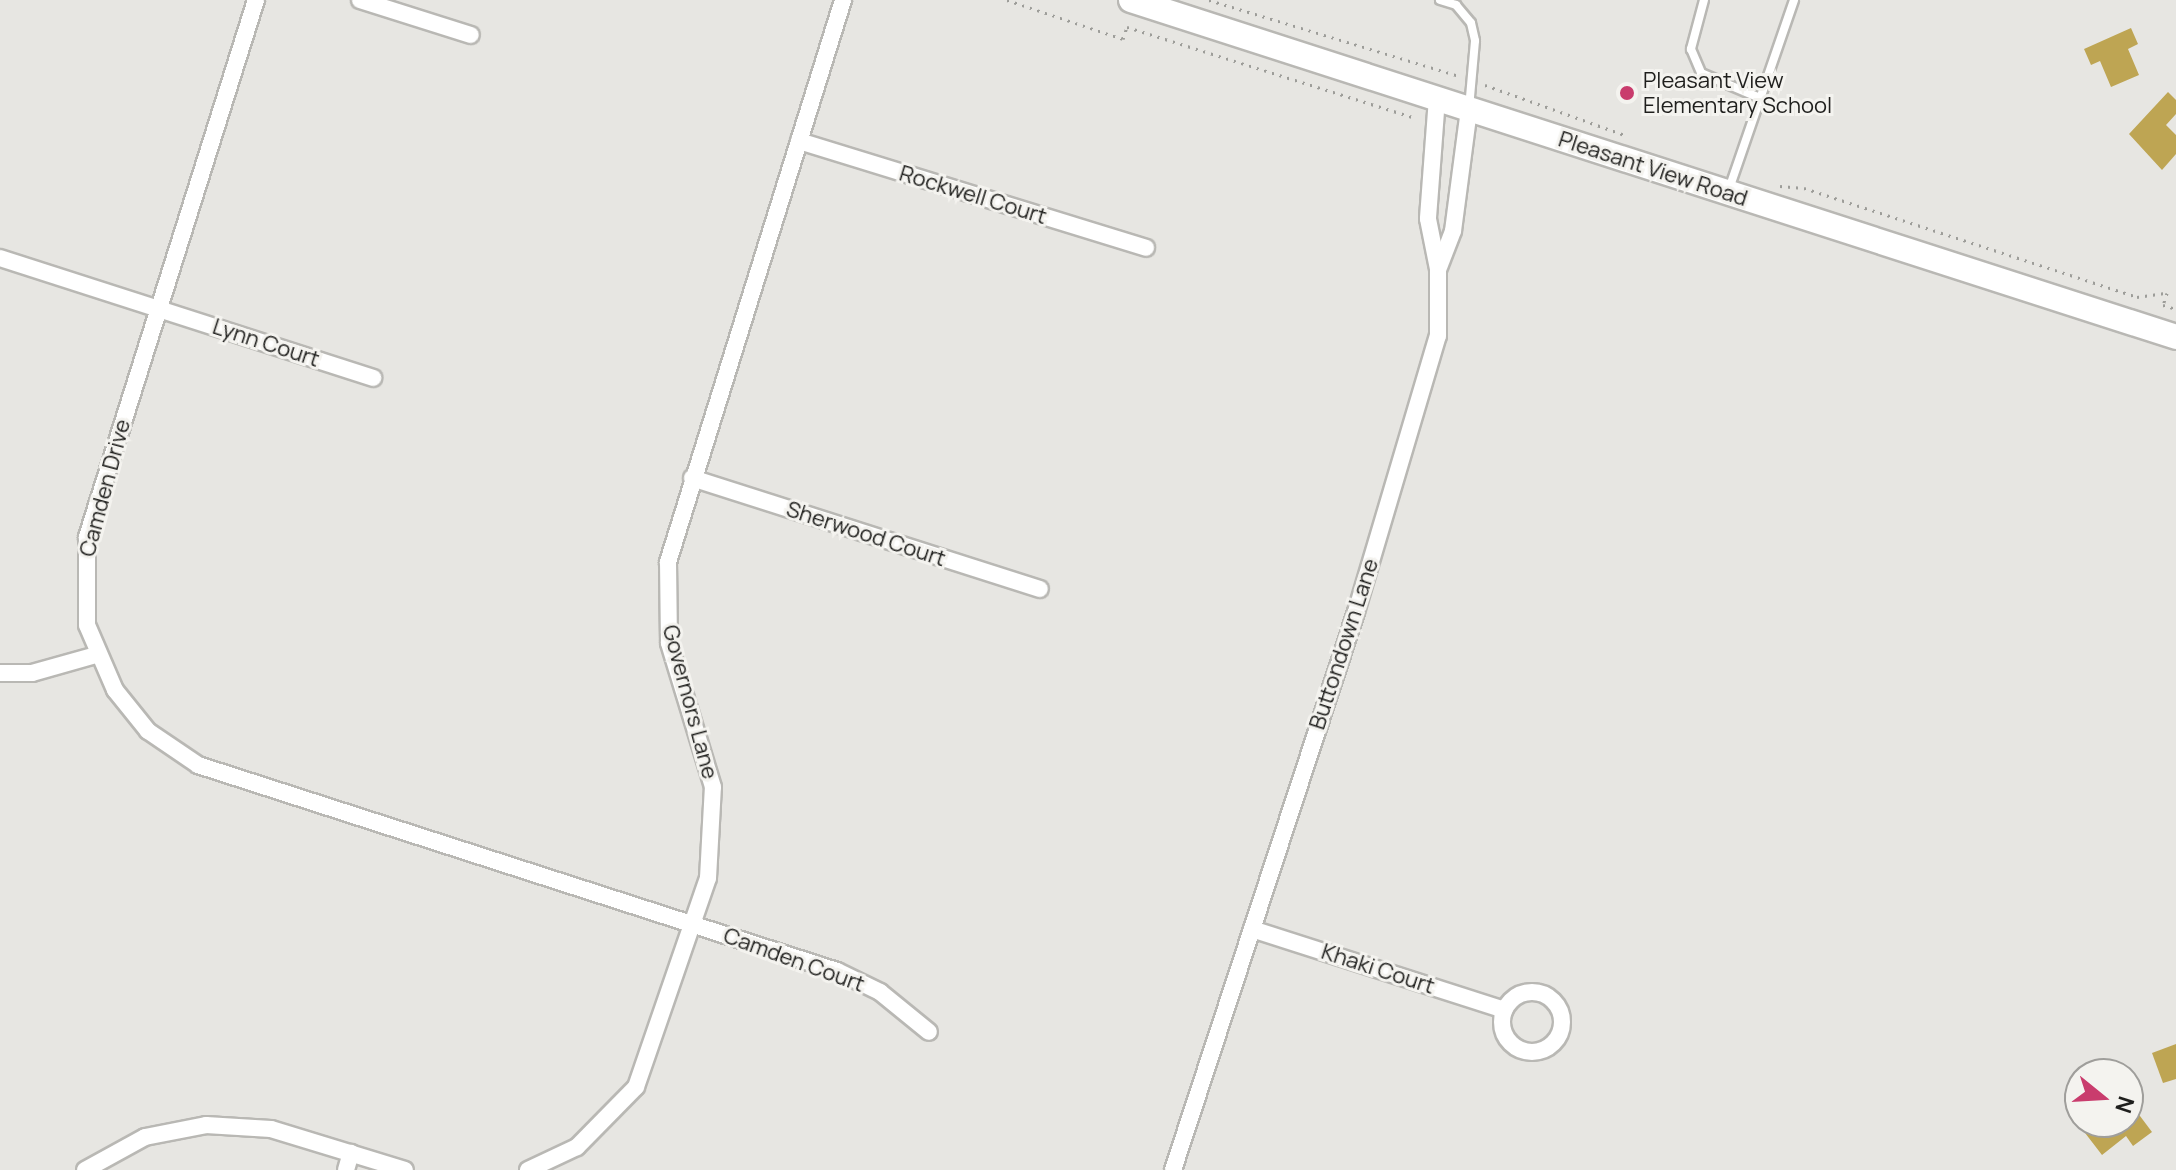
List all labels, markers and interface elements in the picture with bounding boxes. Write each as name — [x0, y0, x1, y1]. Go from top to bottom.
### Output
place label: Pleasant View Elementary School — [1643, 67, 1832, 118]
marker: Pleasant View Elementary School — [1618, 84, 1636, 102]
street label: Pleasant View Road — [1555, 126, 1751, 212]
street label: Rockwell Court — [896, 160, 1050, 230]
street label: Lynn Court — [209, 313, 323, 373]
street label: Camden Drive — [74, 416, 136, 560]
street label: Sherwood Court — [783, 496, 949, 572]
street label: Buttondown Lane — [1304, 555, 1384, 733]
street label: Governors Lane — [657, 622, 723, 782]
street label: Camden Court — [720, 922, 868, 998]
street label: Khaki Court — [1318, 938, 1438, 1000]
north arrow — [2064, 1058, 2144, 1138]
text: N — [2108, 1093, 2142, 1117]

